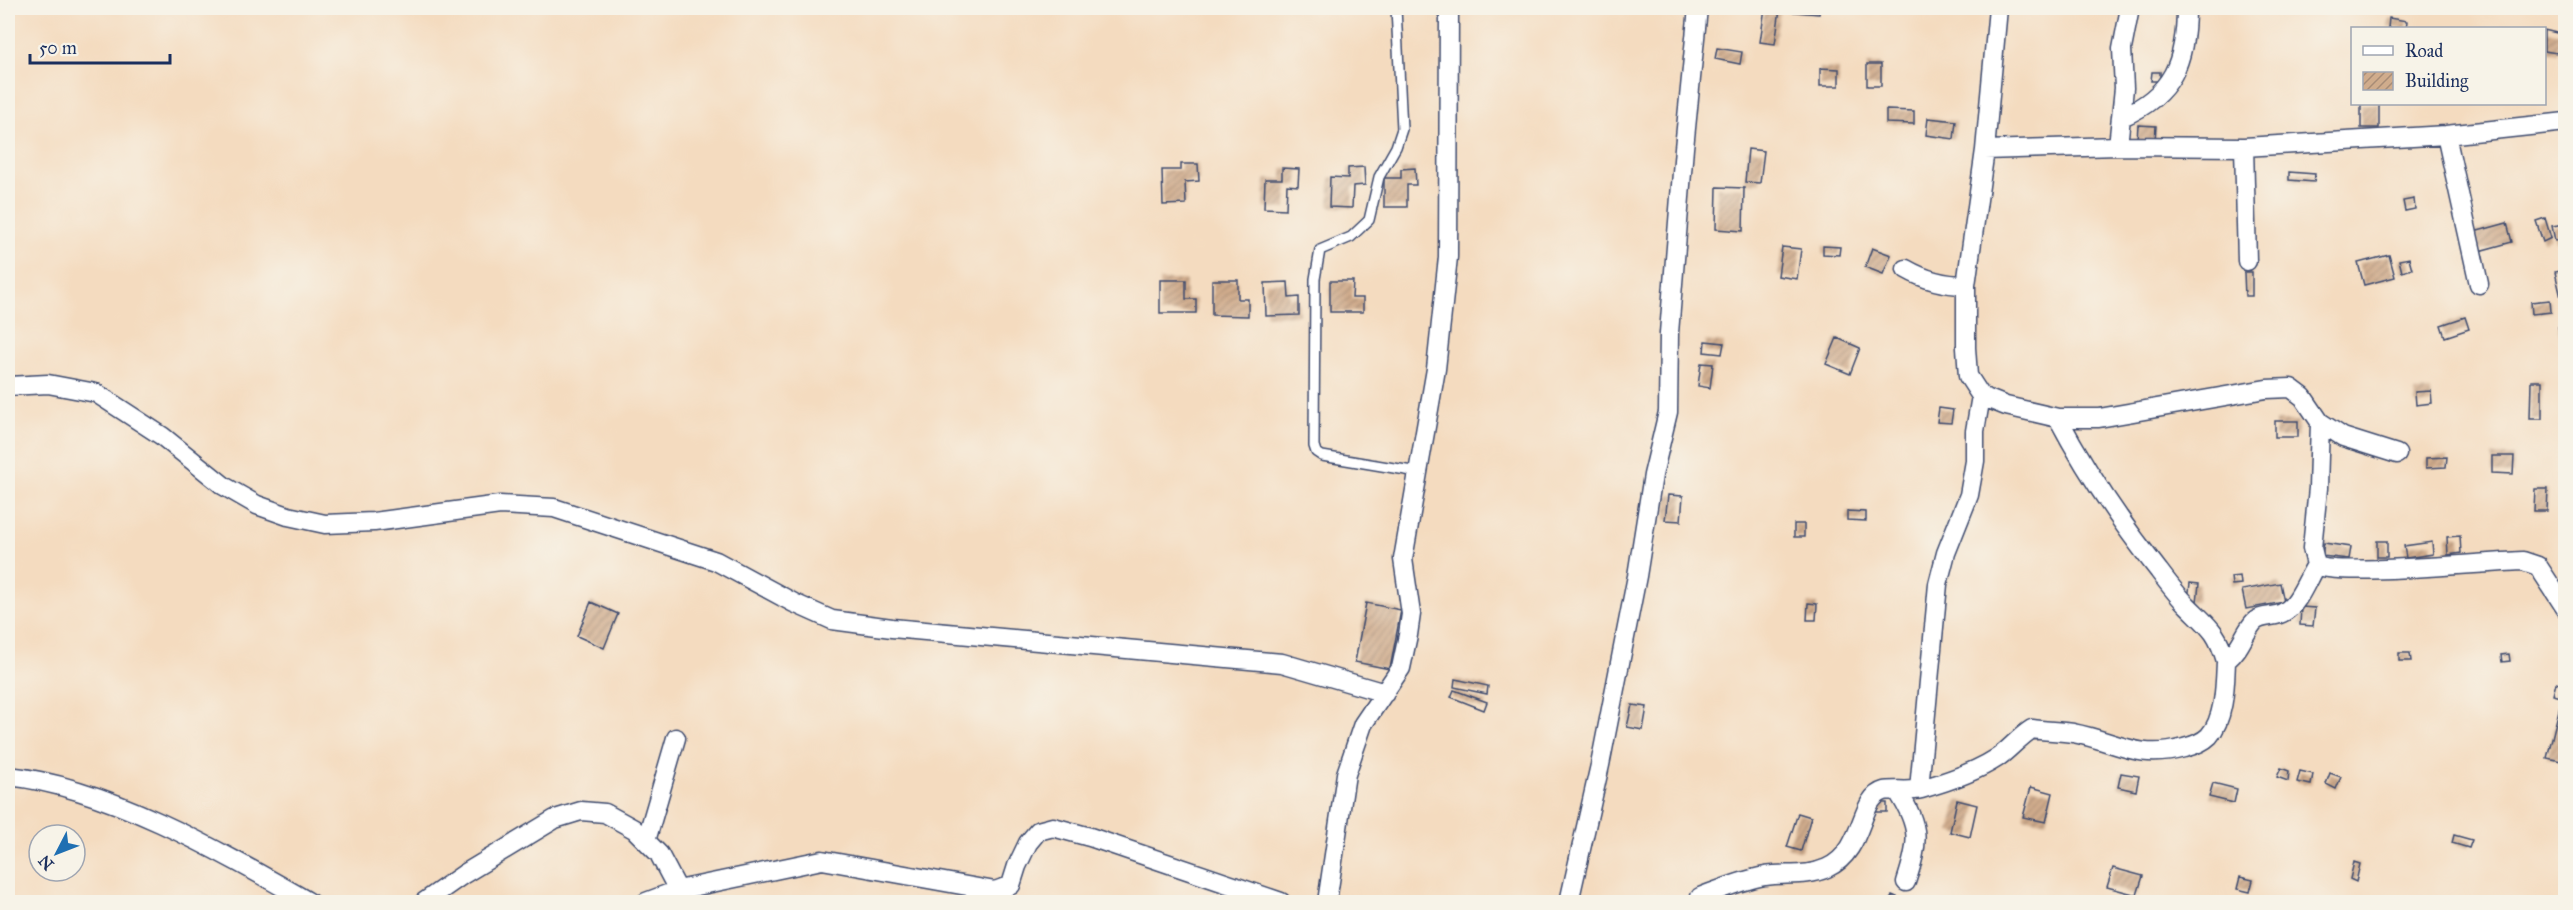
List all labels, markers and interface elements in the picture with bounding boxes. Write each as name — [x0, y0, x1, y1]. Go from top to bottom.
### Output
scale bar — [30, 27, 170, 65]
legend — [2351, 27, 2546, 105]
text: 50 m — [39, 37, 77, 59]
text: Road — [2405, 40, 2443, 62]
text: Building — [2405, 70, 2469, 93]
north arrow — [27, 823, 87, 883]
text: N — [34, 851, 58, 874]

